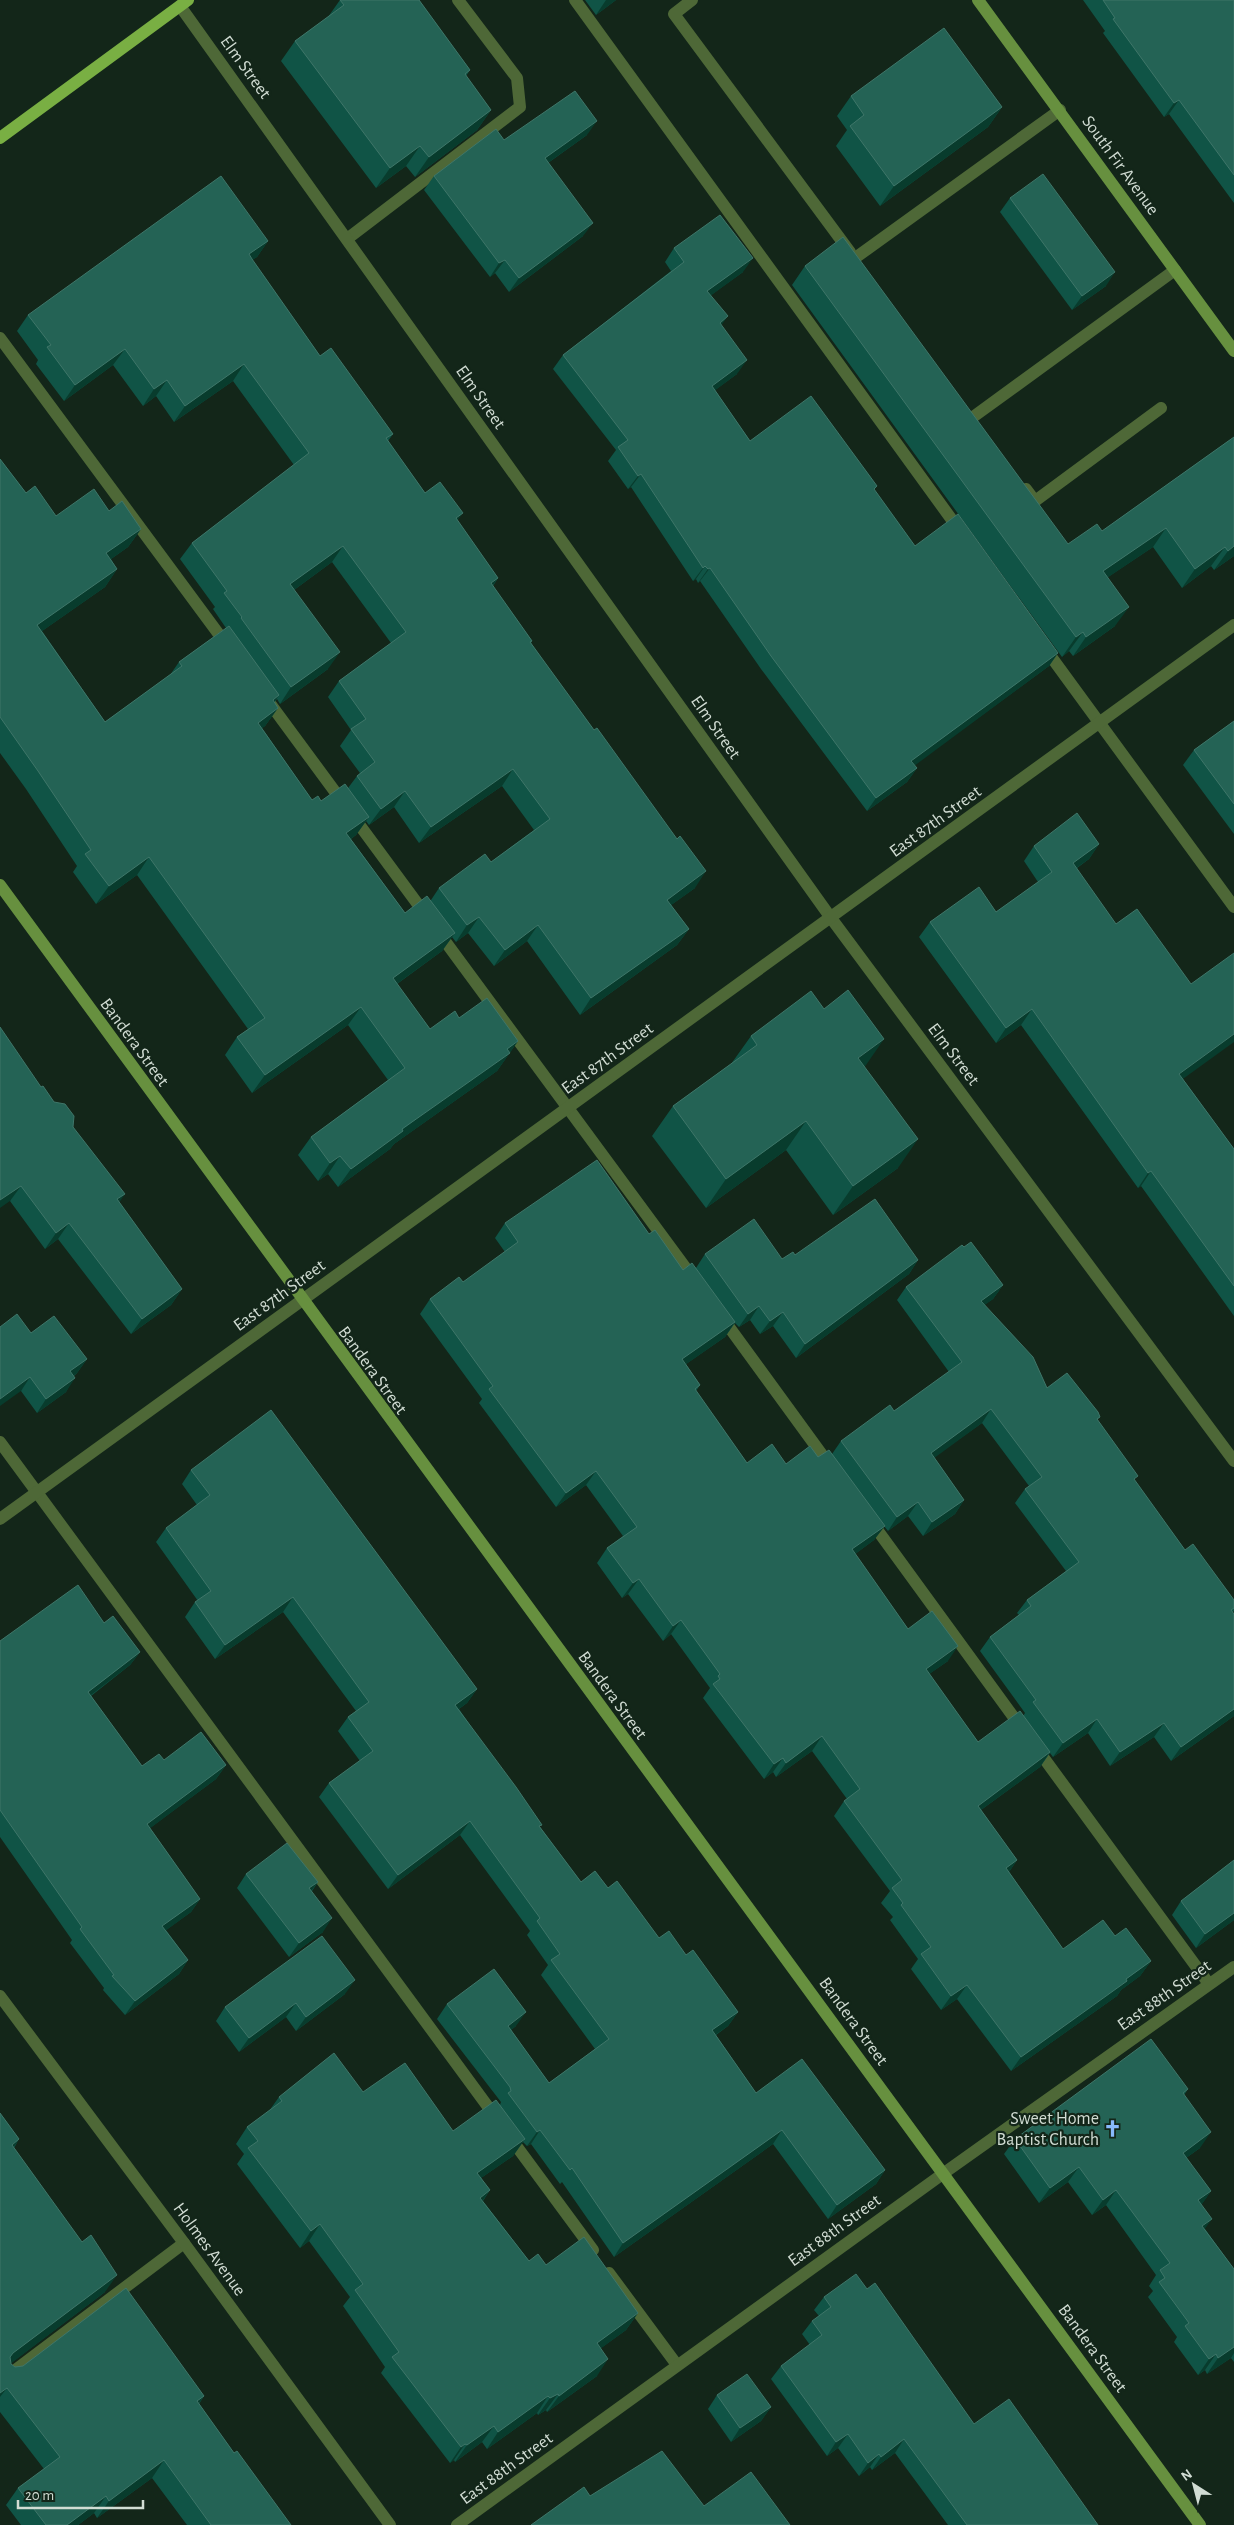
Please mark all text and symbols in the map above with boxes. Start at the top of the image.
street label: Elm Street [216,33,274,103]
street label: South Fir Avenue [1078,113,1162,218]
street label: Elm Street [452,363,509,433]
street label: Elm Street [687,693,744,763]
street label: East 87th Street [886,782,985,861]
street label: Bandera Street [96,995,172,1090]
street label: East 87th Street [558,1019,657,1098]
street label: Elm Street [924,1020,982,1089]
street label: East 87th Street [230,1256,329,1335]
street label: Bandera Street [334,1323,410,1418]
street label: Bandera Street [574,1648,650,1743]
street label: East 88th Street [1115,1957,1215,2035]
street label: Bandera Street [815,1974,891,2069]
place label: Sweet Home Baptist Church [997,2110,1099,2149]
church icon: Sweet Home Baptist Church [1103,2118,1123,2138]
street label: East 88th Street [785,2191,884,2270]
street label: Holmes Avenue [170,2200,249,2299]
street label: Bandera Street [1054,2301,1130,2396]
street label: East 88th Street [457,2429,556,2508]
north arrow [1169,2460,1219,2510]
text: N [1179,2467,1195,2484]
scale bar [18,2478,142,2510]
text: 20 m [25,2488,54,2503]

